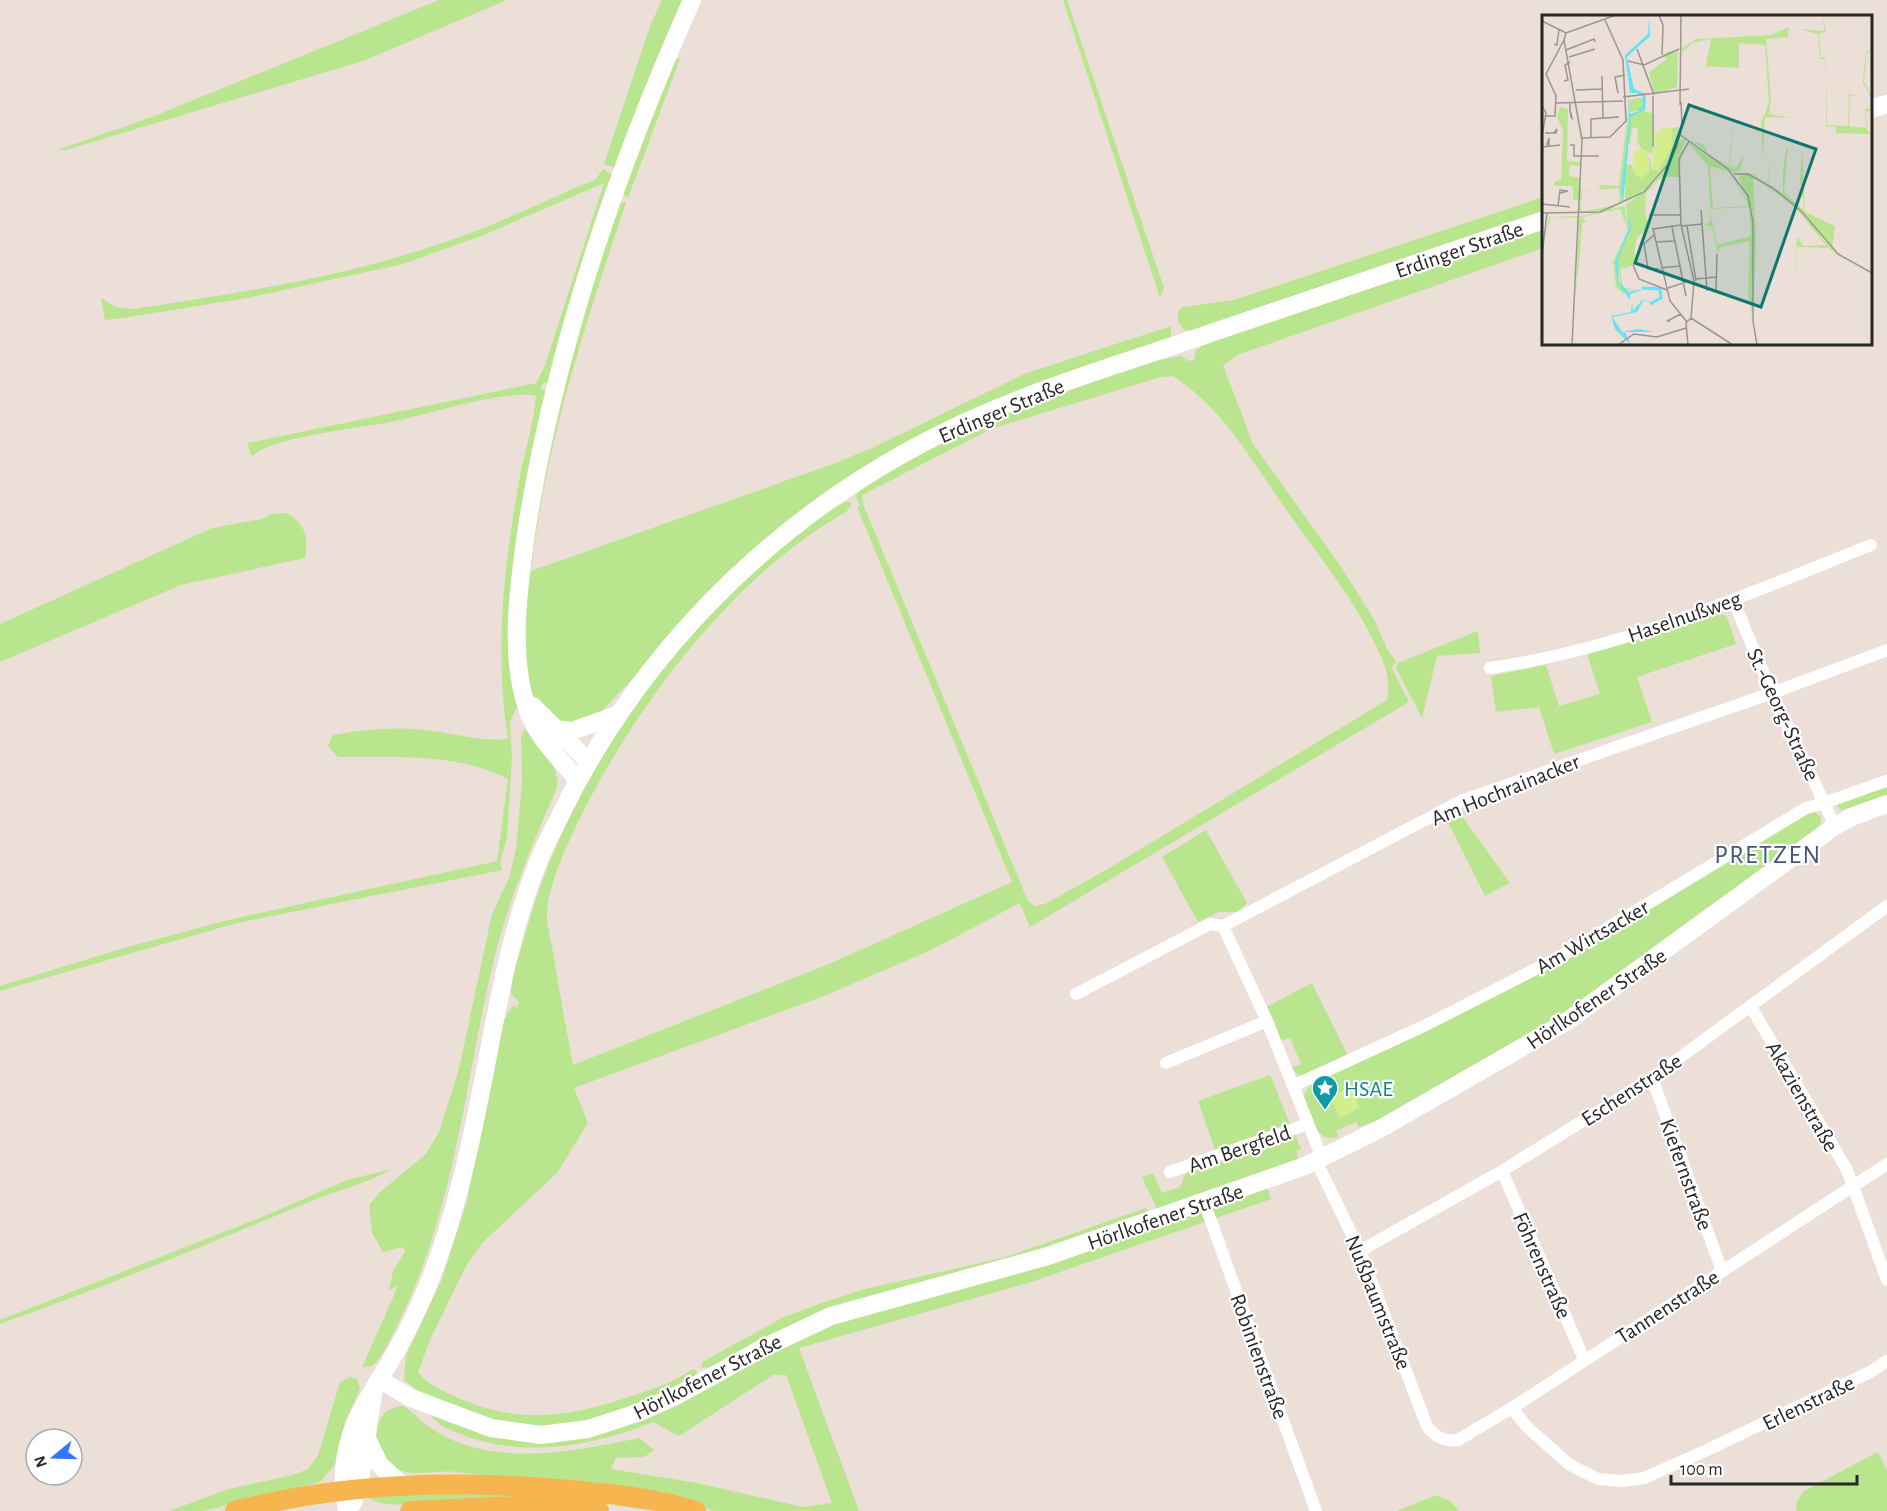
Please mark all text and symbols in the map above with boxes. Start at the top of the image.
inset map [1542,15,1872,345]
street label: Erdinger Straße [1392,218,1526,282]
street label: Erdinger Straße [935,375,1067,447]
street label: Haselnußweg [1625,587,1744,647]
street label: St.-Georg-Straße [1743,645,1823,784]
street label: Am Hochrainacker [1428,750,1583,830]
district label: PRETZEN [1714,842,1822,868]
street label: Am Wirtsacker [1532,896,1653,978]
street label: Hörlkofener Straße [1523,944,1670,1054]
street label: Akazienstraße [1762,1038,1842,1155]
street label: Eschenstraße [1577,1049,1686,1130]
place icon: HSAE [1310,1073,1340,1111]
place label: HSAE [1344,1078,1393,1100]
street label: Kiefernstraße [1656,1116,1716,1233]
street label: Am Bergfeld [1185,1121,1293,1177]
street label: Hörlkofener Straße [1085,1180,1246,1254]
street label: Föhrenstraße [1509,1209,1575,1322]
street label: Nußbaumstraße [1341,1232,1415,1373]
street label: Tannenstraße [1612,1266,1723,1348]
street label: Robinienstraße [1226,1291,1292,1422]
street label: Hörlkofener Straße [630,1330,785,1424]
street label: Erlenstraße [1759,1371,1858,1434]
north arrow [24,1427,84,1487]
scale bar [1671,1448,1857,1486]
text: N [31,1454,50,1469]
text: 100 m [1680,1461,1723,1479]

